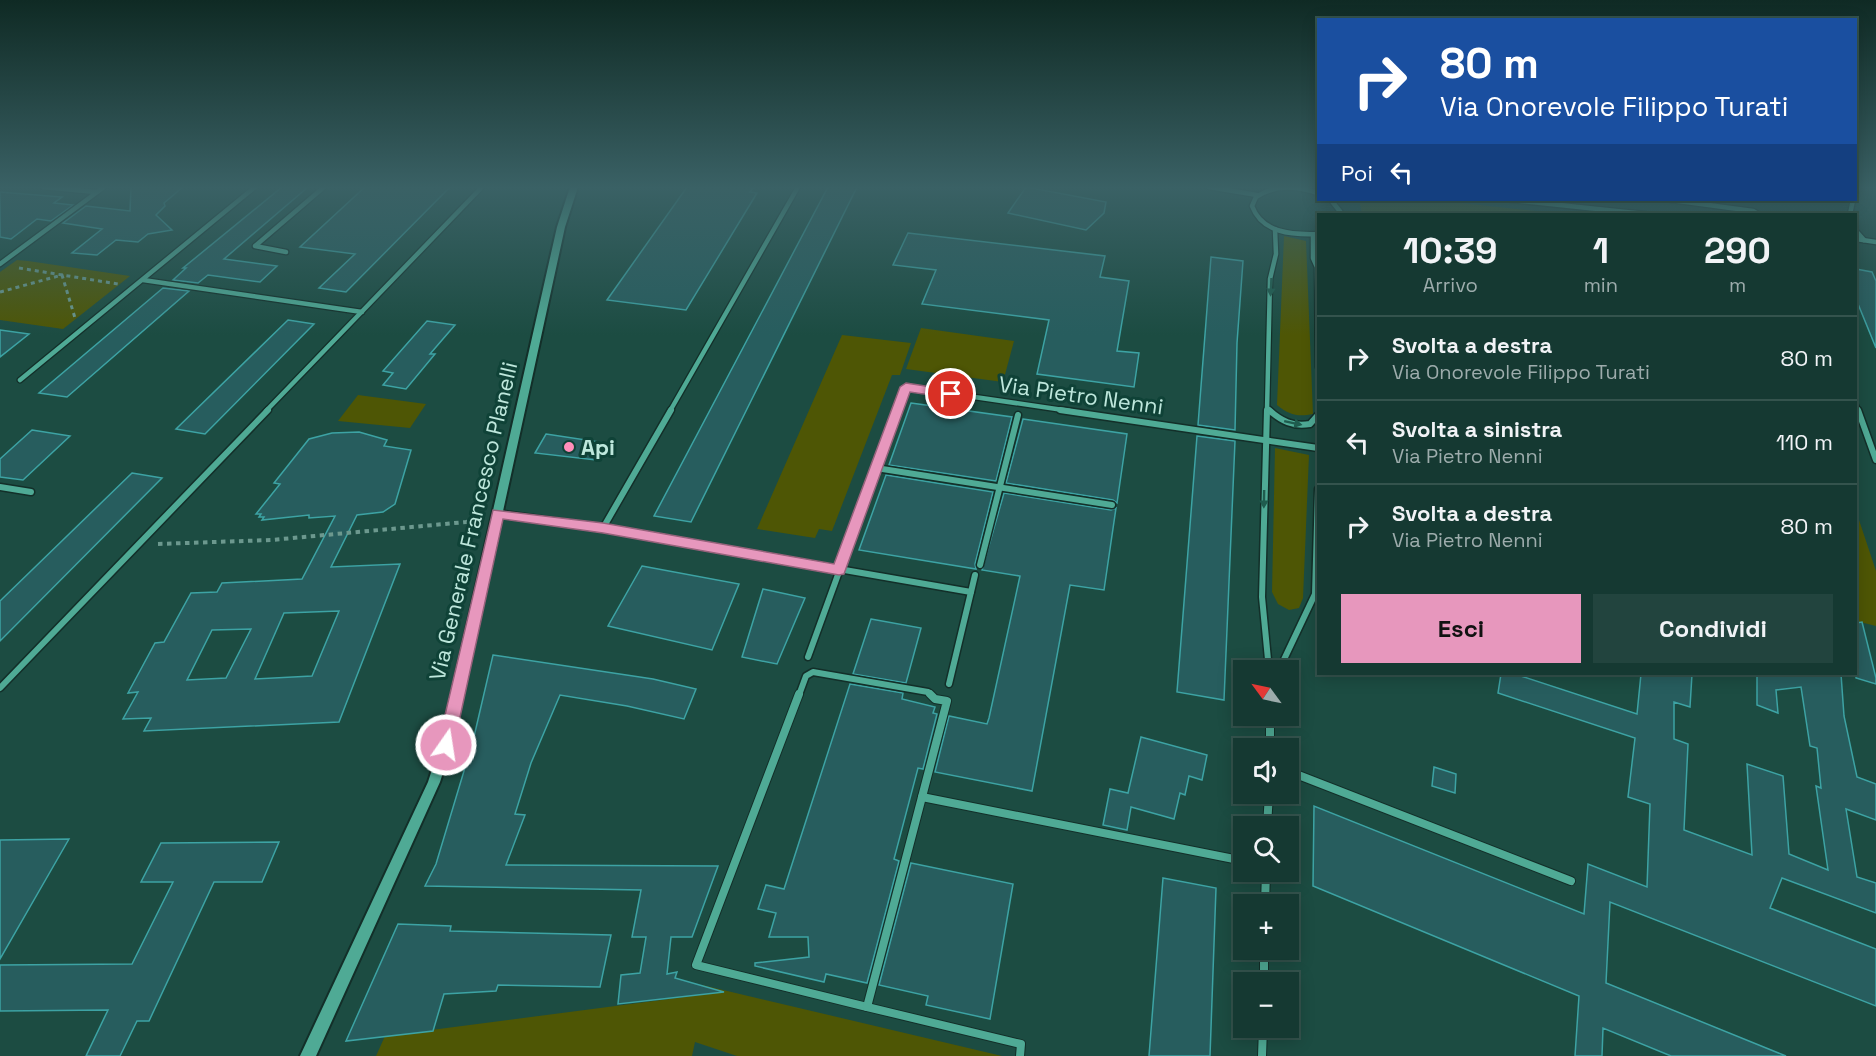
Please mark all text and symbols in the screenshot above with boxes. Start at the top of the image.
text: 80 m [1440,37,1539,90]
icon: right [1341,42,1419,120]
text: Via Onorevole Filippo Turati [1440,89,1788,124]
icon: left [1385,156,1418,189]
text: Poi [1341,159,1373,187]
text: 10:39 [1403,228,1498,274]
text: 1 [1593,228,1609,274]
text: 290 [1704,228,1771,274]
text: Arrivo [1423,272,1478,298]
text: min [1584,272,1618,298]
text: m [1729,272,1746,298]
one-way arrow [1266,277,1275,296]
text: Svolta a destra [1392,331,1552,359]
icon: right [1341,342,1374,375]
text: 80 m [1781,344,1833,372]
street label: Via Generale Francesco Planelli [423,359,523,683]
text: Via Onorevole Filippo Turati [1392,359,1650,385]
pin [925,368,976,419]
street label: Via Pietro Nenni [997,370,1165,420]
icon: arrive [934,377,967,410]
text: Svolta a sinistra [1392,415,1562,443]
one-way arrow [1284,419,1303,428]
icon: left [1341,426,1374,459]
text: 110 m [1776,428,1833,456]
place label: Api [581,433,615,461]
marker: Api [562,440,576,454]
text: Via Pietro Nenni [1392,443,1543,469]
one-way arrow [1259,489,1269,508]
text: Svolta a destra [1392,499,1552,527]
icon: right [1341,510,1374,543]
text: 80 m [1781,512,1833,540]
text: Via Pietro Nenni [1392,527,1543,553]
button: Esci [1341,594,1581,663]
button: Condividi [1593,594,1833,663]
north arrow [1233,660,1299,726]
map controls [1233,660,1299,1038]
position arrow [414,713,478,777]
button: sound [1233,738,1299,804]
button: search [1233,816,1299,882]
button: + [1233,894,1299,960]
button: − [1233,972,1299,1038]

